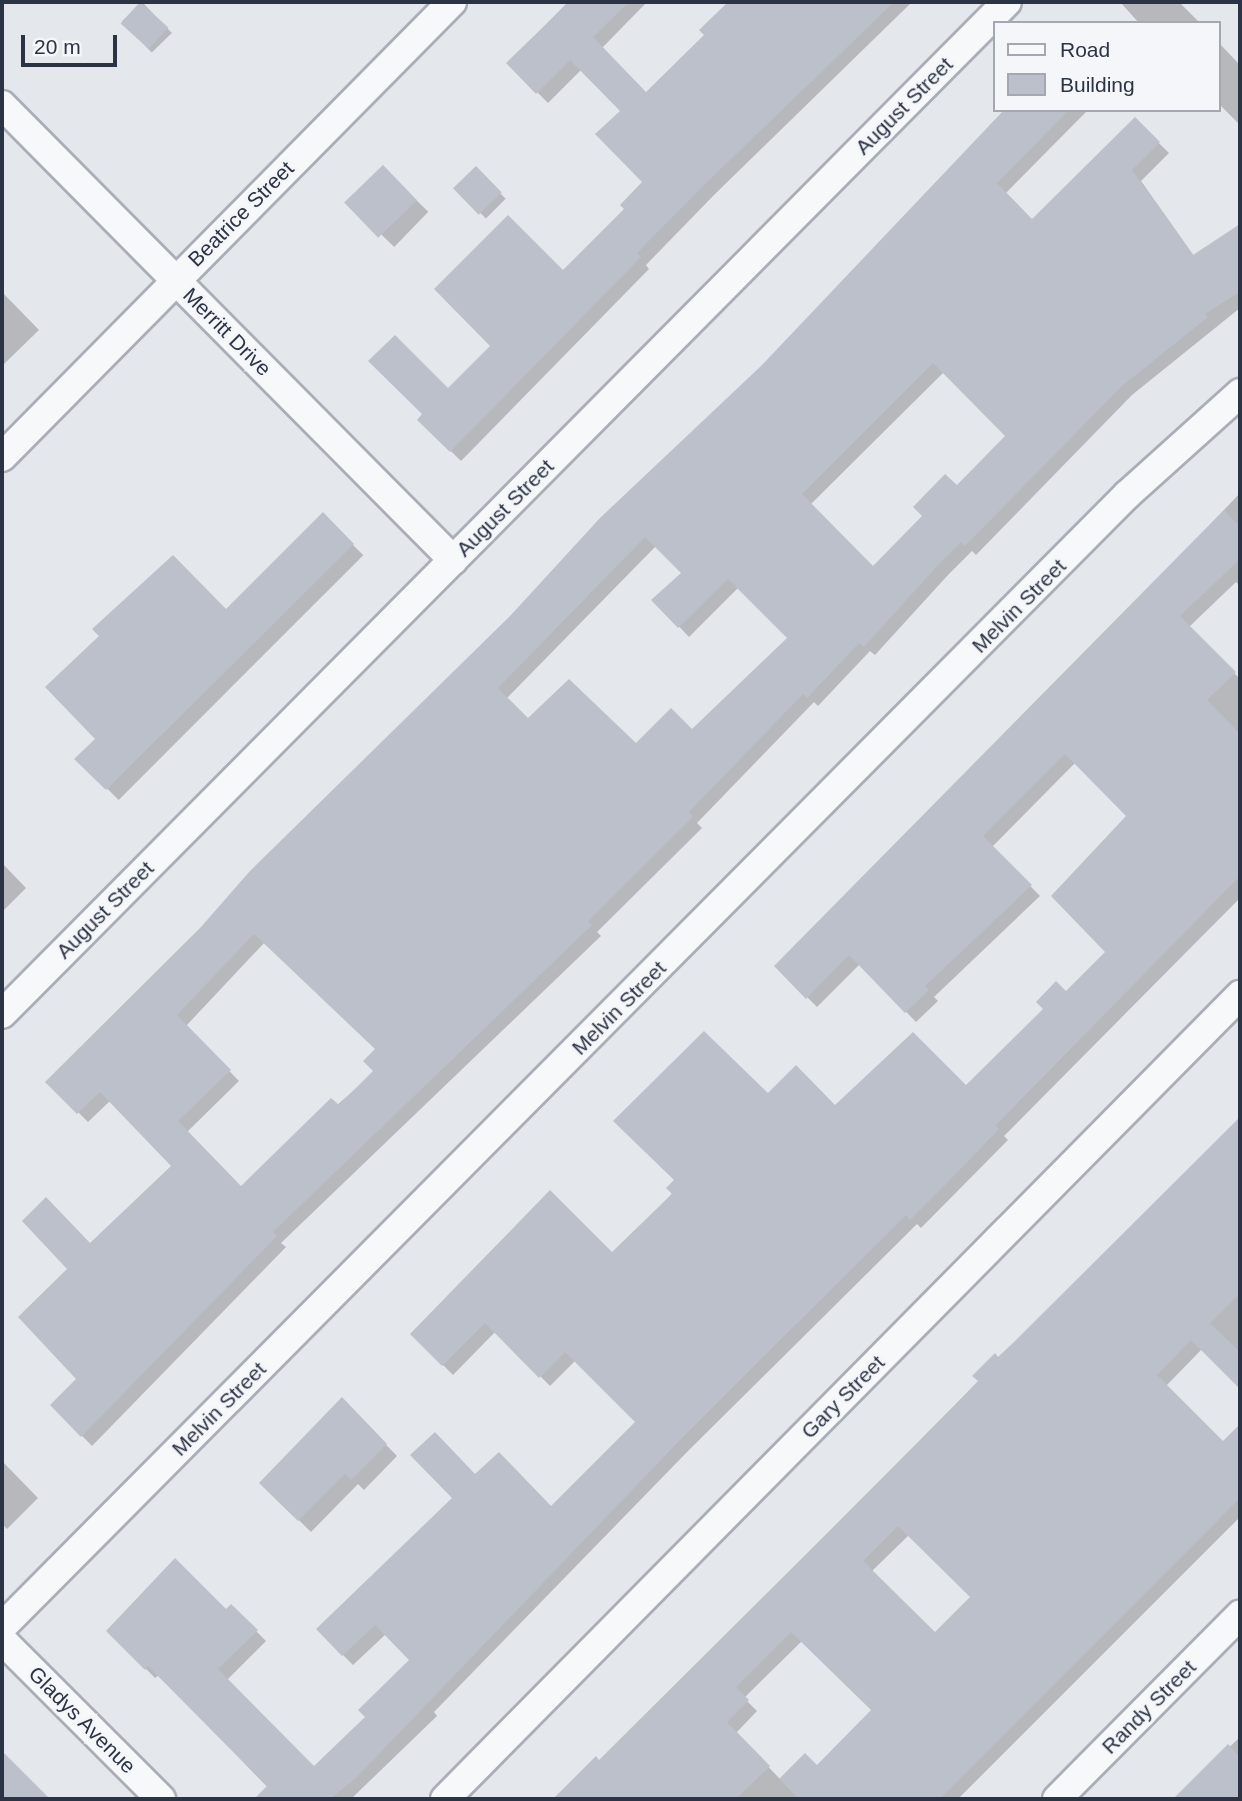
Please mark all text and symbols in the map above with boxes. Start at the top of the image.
scale bar [24,21,121,65]
legend [993,21,1221,112]
text: 20 m [34,35,81,58]
text: Road [1060,38,1110,61]
street label: August Street [850,52,958,160]
text: Building [1060,73,1135,96]
street label: Beatrice Street [183,156,299,272]
street label: Merritt Drive [178,283,276,381]
street label: August Street [451,454,559,562]
street label: Melvin Street [967,554,1071,658]
street label: August Street [51,856,159,964]
street label: Melvin Street [567,956,671,1060]
street label: Gary Street [796,1350,890,1444]
street label: Melvin Street [167,1357,271,1461]
street label: Randy Street [1097,1655,1201,1759]
street label: Gladys Avenue [23,1661,141,1779]

